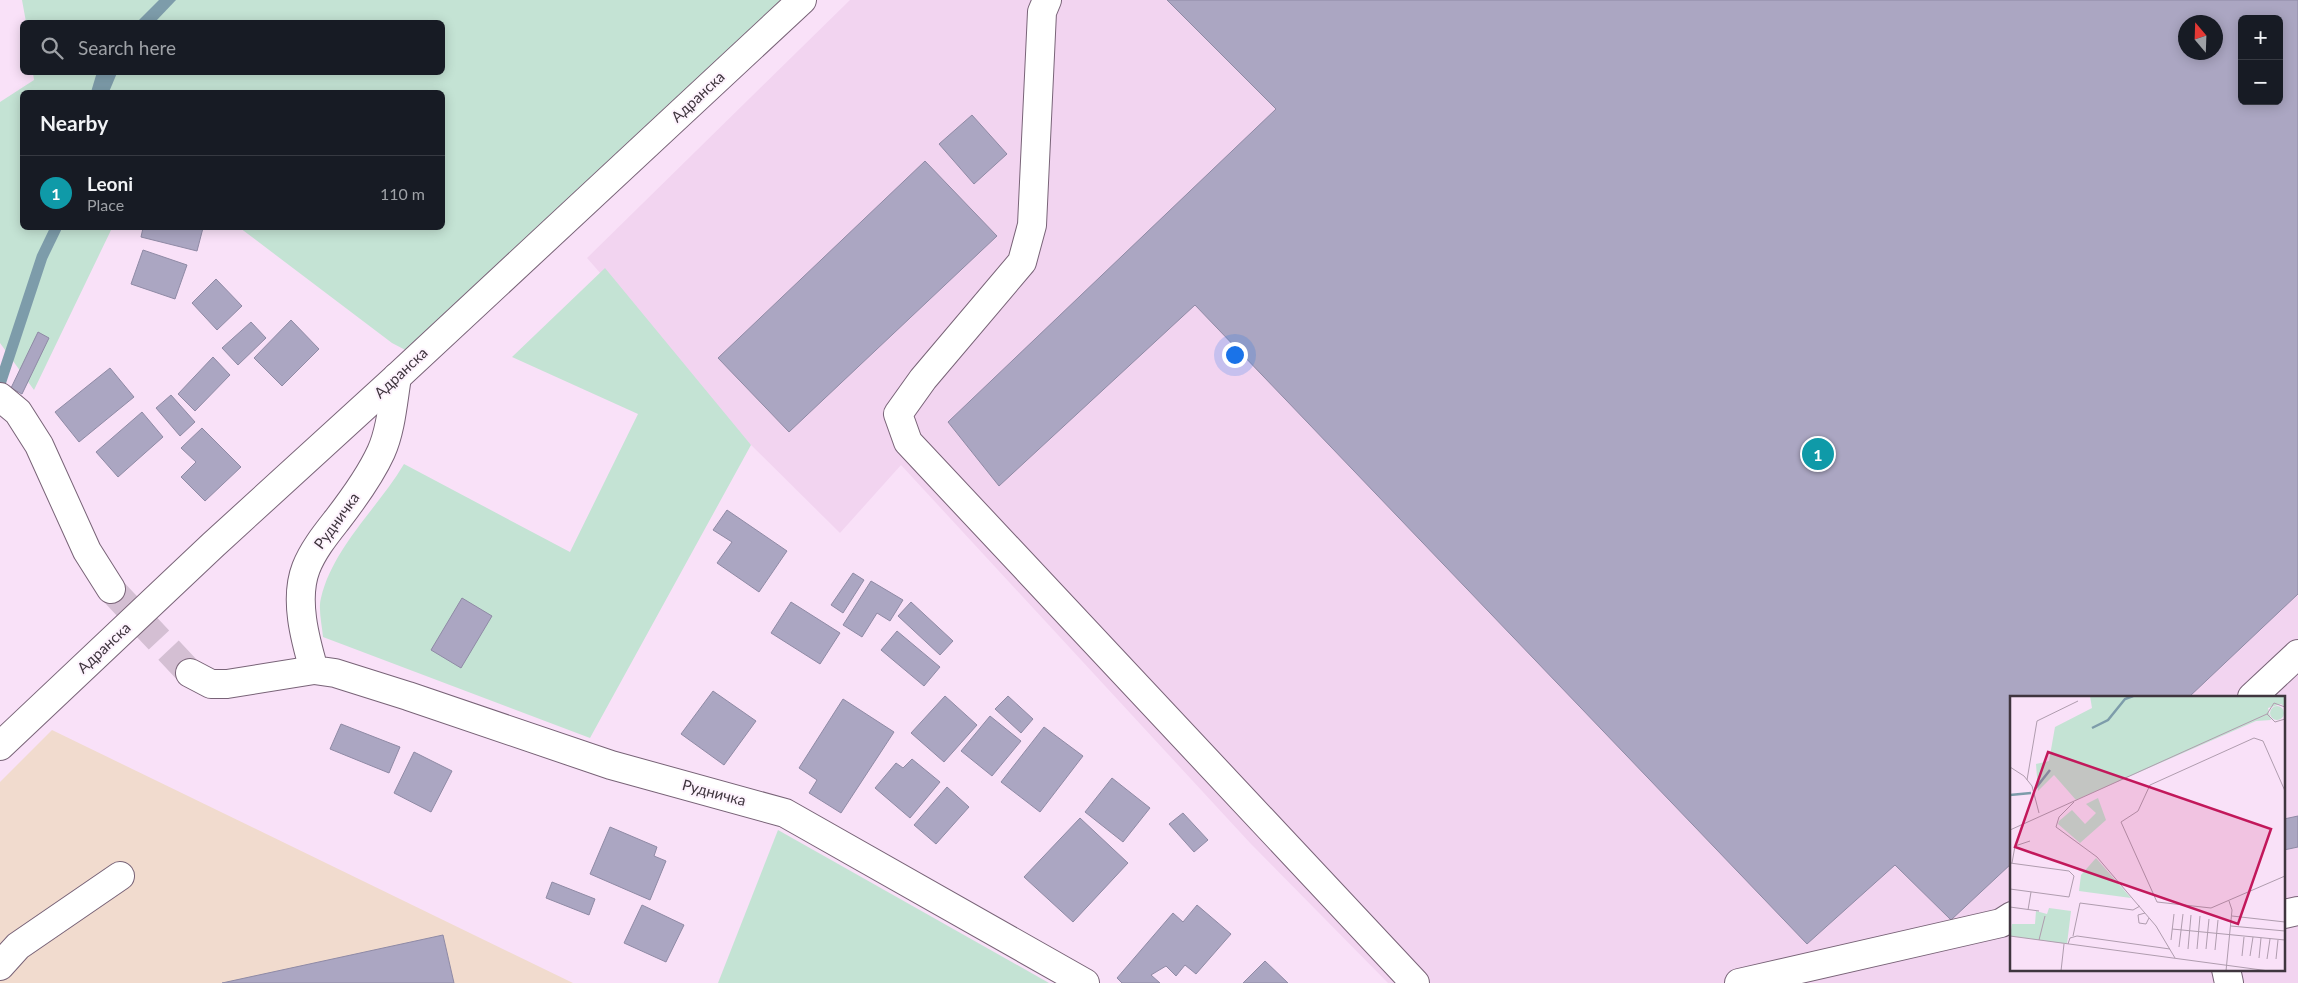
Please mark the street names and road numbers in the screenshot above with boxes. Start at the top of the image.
street label: Адранска [667,67,728,125]
street label: Адранска [370,343,431,401]
street label: Рудничка [310,489,363,552]
street label: Адранска [73,618,134,676]
street label: Рудничка [680,775,748,809]

